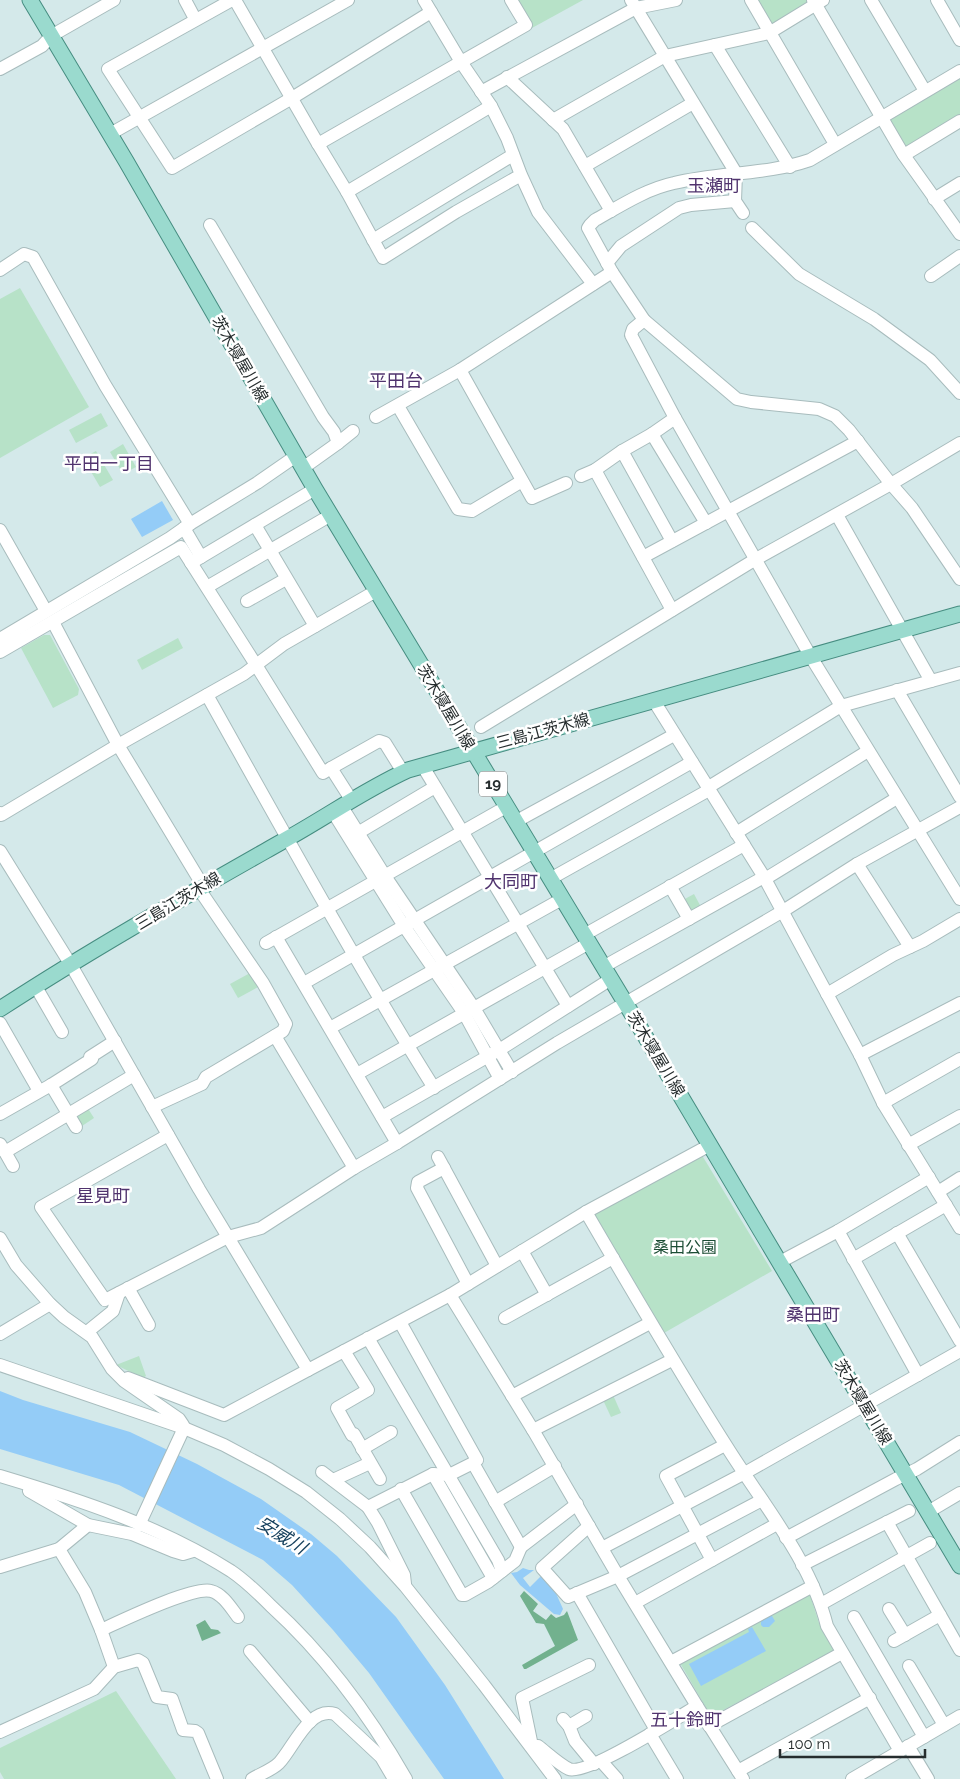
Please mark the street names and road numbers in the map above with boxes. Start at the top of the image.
street label: 茨木寝屋川線 [208,313,272,405]
street label: 茨木寝屋川線 [413,661,479,753]
street label: 三島江茨木線 [494,709,592,753]
road number: 19 [479,772,507,796]
street label: 三島江茨木線 [132,868,224,934]
street label: 茨木寝屋川線 [623,1008,689,1100]
street label: 茨木寝屋川線 [830,1356,896,1448]

